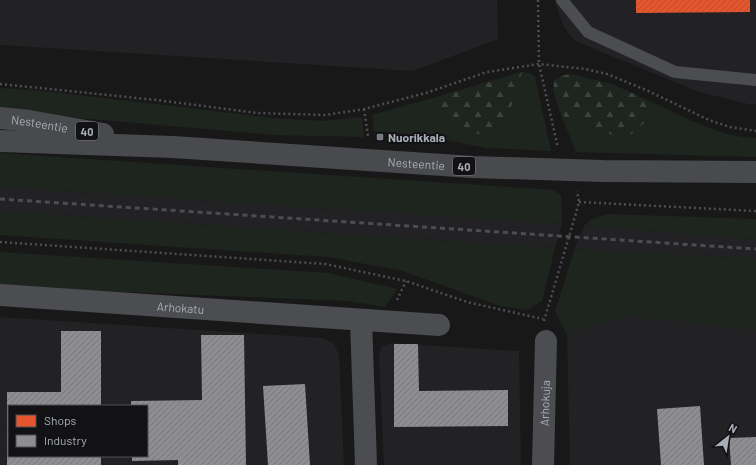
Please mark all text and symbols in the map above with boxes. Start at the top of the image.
street label: Nesteentie [10,112,69,135]
road number: 40 [76,122,98,140]
place label: Nuorikkala [388,130,445,144]
marker: Nuorikkala [375,132,385,142]
street label: Nesteentie [387,154,446,172]
road number: 40 [453,157,475,175]
street label: Arhokatu [156,299,205,316]
street label: Arhokuja [537,380,552,426]
legend [8,405,148,457]
text: Shops [44,413,77,427]
north arrow [708,417,748,457]
text: N [727,420,740,435]
text: Industry [44,433,87,447]

